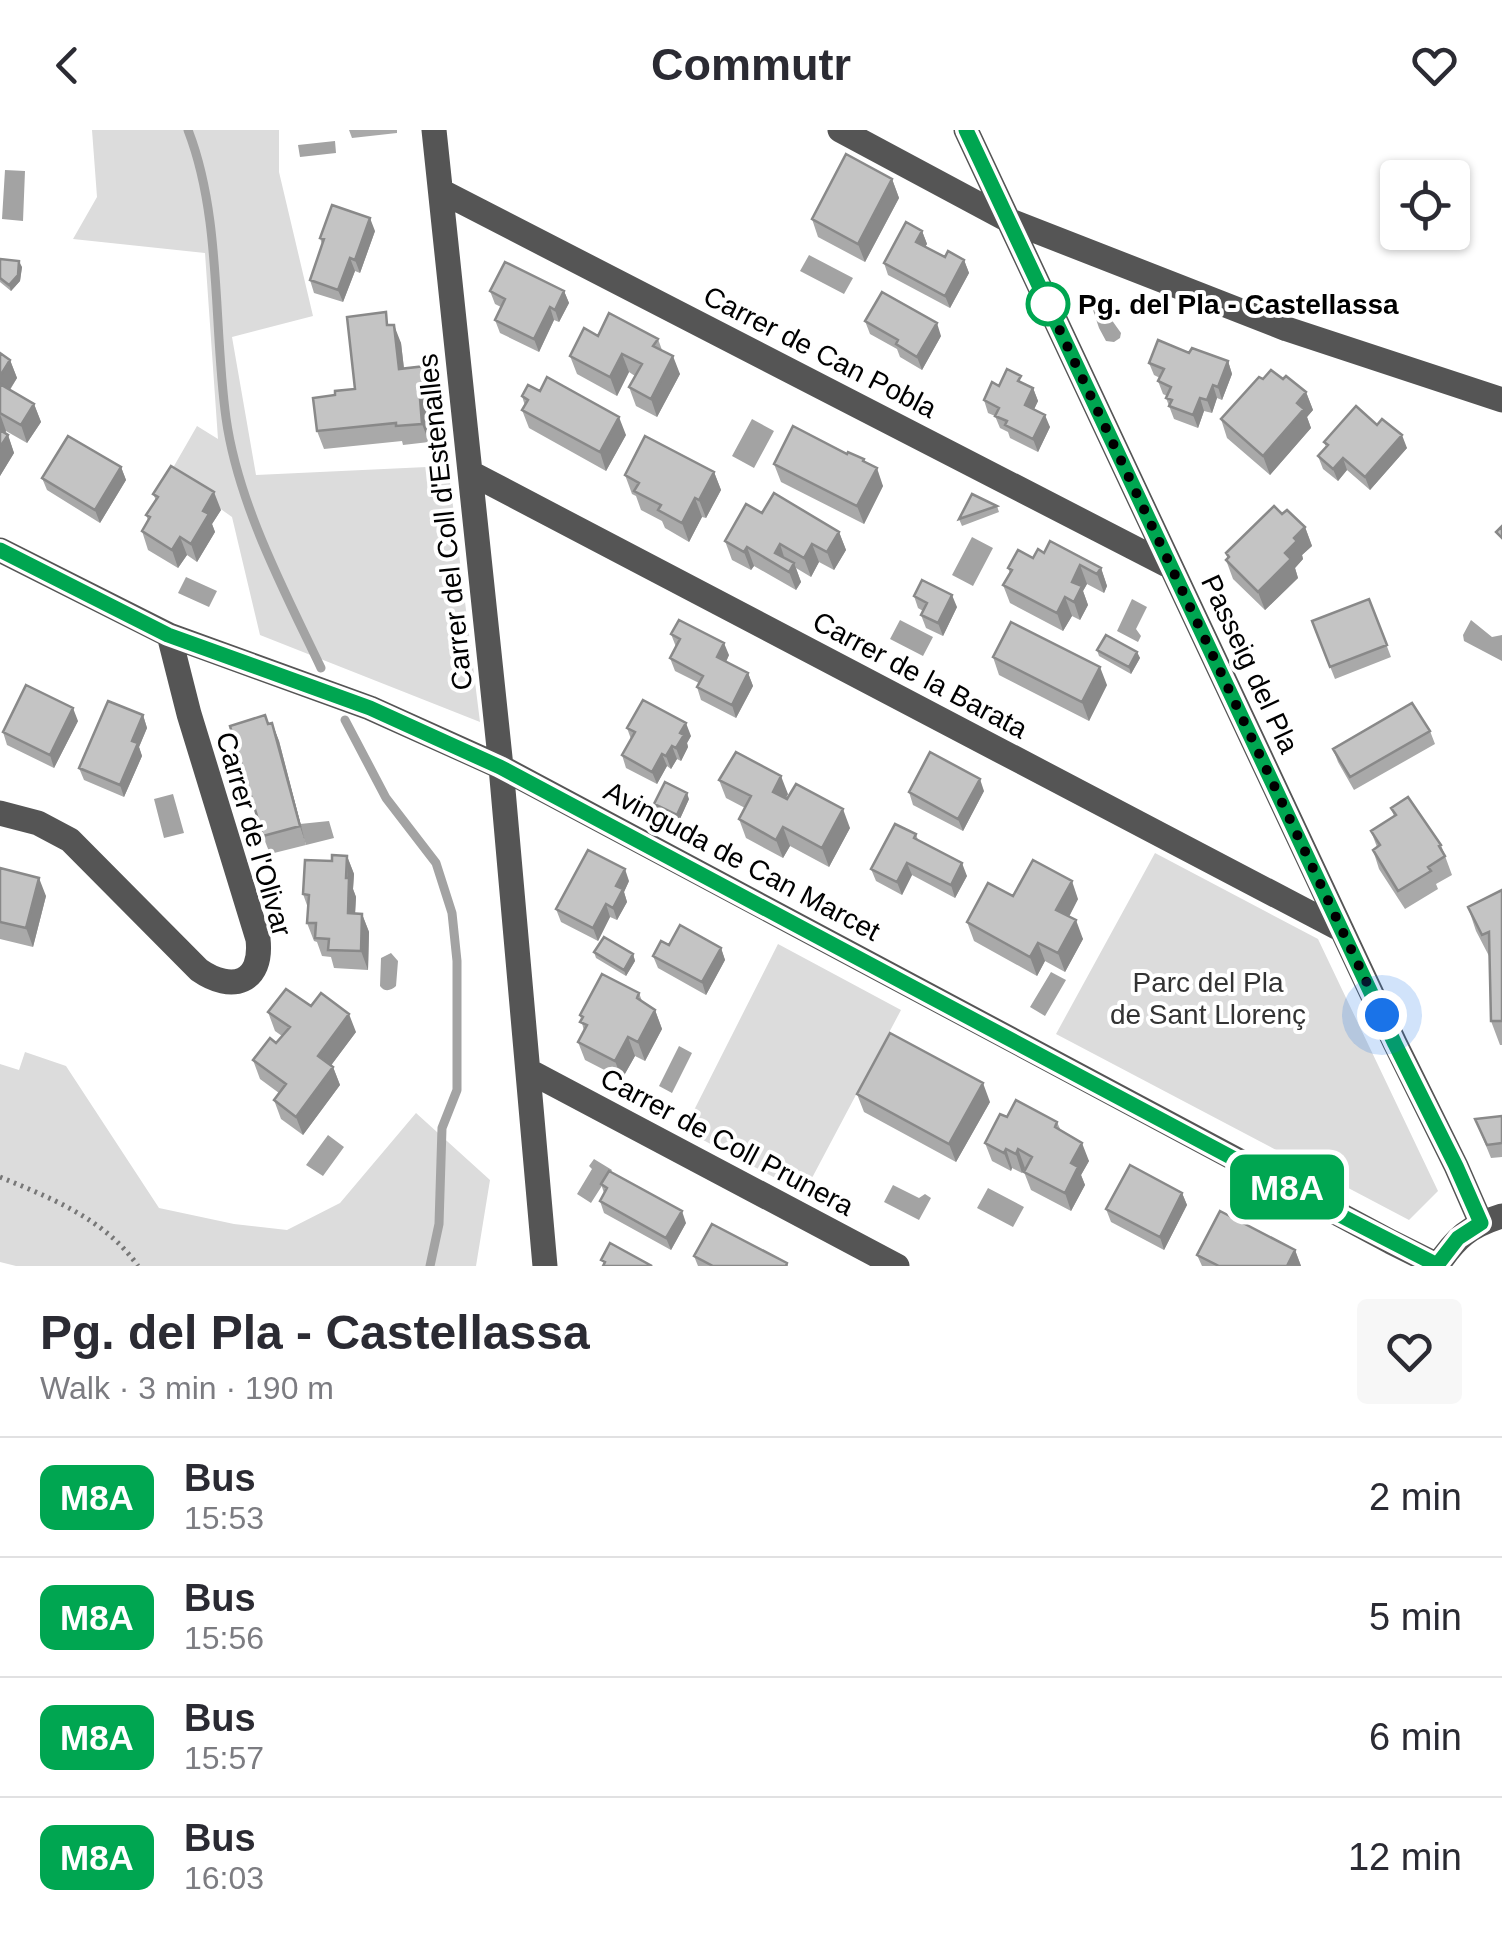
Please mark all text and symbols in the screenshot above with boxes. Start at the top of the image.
icon: back [40,38,95,93]
icon: heart [1407,38,1462,93]
text: Commutr [651,39,851,90]
map controls [1380,160,1470,250]
button: locate [1380,160,1470,250]
street label: Carrer de Can Pobla [699,280,942,424]
marker: Pg. del Pla - Castellassa [1027,283,1069,325]
place label: Pg. del Pla - Castellassa [1078,289,1399,320]
street label: Carrer del Coll d'Estenalles [412,352,478,692]
street label: Passeig del Pla [1195,570,1305,758]
street label: Carrer de la Barata [808,605,1033,745]
street label: Carrer de l'Olivar [210,728,298,940]
street label: Avinguda de Can Marcet [599,775,885,947]
park label: Parc del Pla de Sant Llorenç [1110,967,1306,1030]
your location [1357,990,1407,1040]
street label: Carrer de Coll Prunera [595,1062,859,1222]
line badge: M8A [1230,1154,1344,1220]
text: M8A [1250,1168,1324,1207]
button: heart [1357,1299,1462,1404]
text: Pg. del Pla - Castellassa [40,1306,590,1359]
text: Walk · 3 min · 190 m [40,1370,334,1406]
text: Bus [184,1457,256,1499]
text: 2 min [1369,1476,1462,1518]
text: M8A [60,1478,134,1517]
text: 15:53 [184,1500,264,1536]
text: Bus [184,1577,256,1619]
text: 5 min [1369,1596,1462,1638]
text: M8A [60,1598,134,1637]
text: 15:56 [184,1620,264,1656]
text: Bus [184,1697,256,1739]
text: 6 min [1369,1716,1462,1758]
text: M8A [60,1718,134,1757]
text: 15:57 [184,1740,264,1776]
text: Bus [184,1817,256,1859]
text: 12 min [1348,1836,1462,1878]
text: M8A [60,1838,134,1877]
text: 16:03 [184,1860,264,1896]

